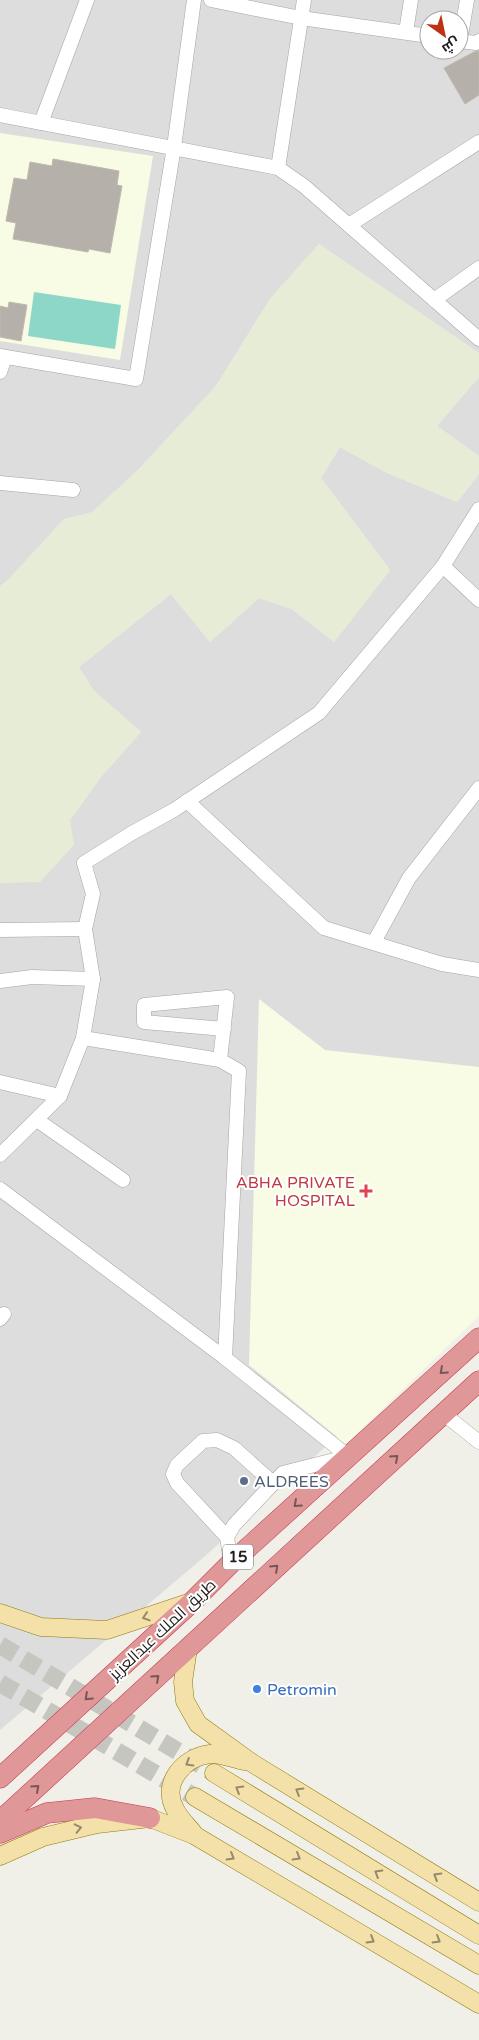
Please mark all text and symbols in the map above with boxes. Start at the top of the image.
north arrow [419,10,469,60]
text: ش [439,33,463,58]
place label: ABHA PRIVATE HOSPITAL [236,1173,355,1211]
marker: ABHA PRIVATE HOSPITAL [359,1184,373,1198]
one-way arrow [440,1365,449,1374]
one-way arrow [390,1455,399,1464]
place label: ALDREES [254,1472,329,1492]
marker: ALDREES [238,1475,250,1487]
one-way arrow [294,1498,303,1507]
road number: 15 [223,1544,253,1570]
one-way arrow [270,1565,279,1574]
street label: طريق الملك عبدالعزيز [104,1575,220,1685]
one-way arrow [142,1612,150,1622]
one-way arrow [150,1675,159,1684]
place label: Petromin [267,1680,337,1700]
marker: Petromin [251,1683,263,1695]
one-way arrow [85,1692,94,1701]
one-way arrow [185,1757,194,1767]
one-way arrow [30,1785,39,1794]
one-way arrow [235,1785,244,1795]
one-way arrow [295,1788,304,1798]
one-way arrow [74,1823,83,1834]
one-way arrow [226,1850,235,1860]
one-way arrow [292,1851,301,1861]
one-way arrow [374,1869,383,1879]
one-way arrow [434,1873,443,1883]
one-way arrow [365,1933,374,1943]
one-way arrow [432,1933,441,1943]

